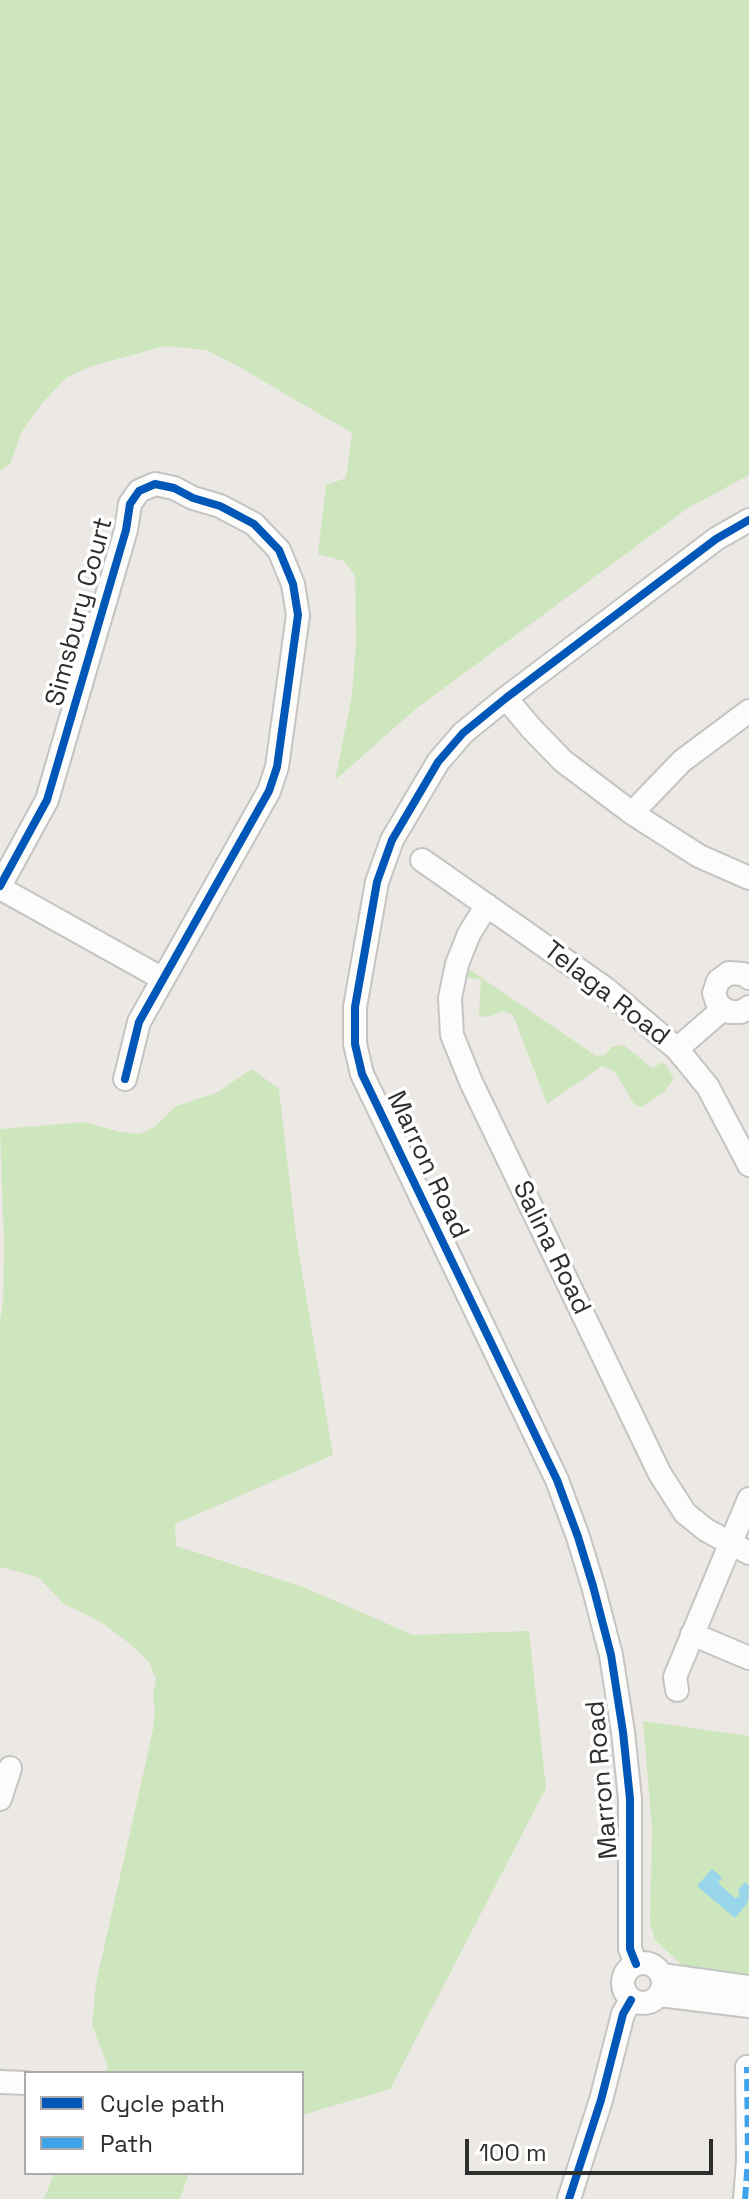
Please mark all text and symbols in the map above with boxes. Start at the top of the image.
street label: Simsbury Court [40,514,120,710]
street label: Telaga Road [537,935,675,1053]
street label: Marron Road [379,1086,475,1244]
street label: Salina Road [505,1176,597,1320]
street label: Marron Road [581,1699,625,1861]
legend [24,2071,304,2175]
text: Cycle path [100,2088,225,2119]
scale bar [469,2123,717,2173]
text: Path [100,2128,153,2159]
text: 100 m [479,2137,547,2168]

